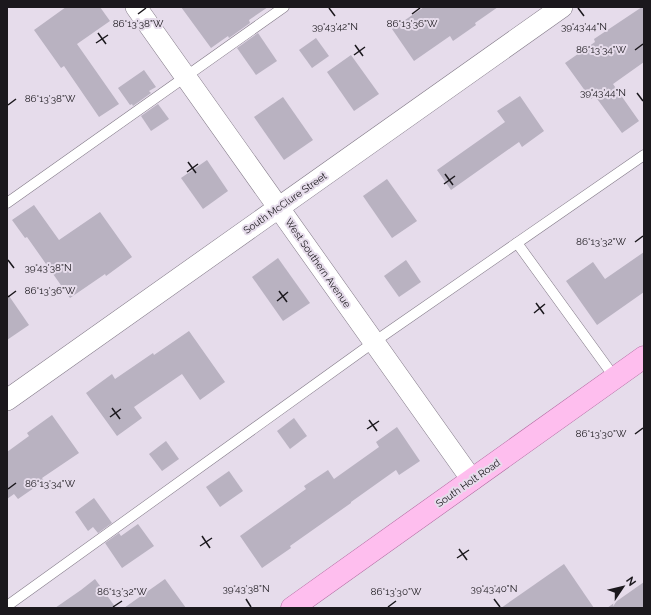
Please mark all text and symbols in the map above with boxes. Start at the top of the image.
text: 86°13'38"W [113,18,164,29]
text: 86°13'36"W [387,18,438,29]
text: 39°43'42"N [312,21,358,32]
text: 39°43'44"N [561,21,607,32]
text: 86°13'34"W [576,44,627,55]
text: 39°43'44"N [580,87,626,98]
text: 86°13'38"W [25,93,76,104]
street label: South McClure Street [241,170,329,236]
street label: West Southern Avenue [283,216,353,310]
text: 86°13'32"W [576,236,627,247]
text: 39°43'38"N [24,262,72,273]
text: 86°13'36"W [25,285,76,296]
text: 86°13'30"W [576,428,627,439]
street label: South Holt Road [434,457,502,509]
text: 86°13'34"W [25,478,76,489]
north arrow [603,567,643,607]
text: N [623,574,639,589]
text: 39°43'38"N [222,583,270,594]
text: 39°43'40"N [471,583,517,594]
text: 86°13'32"W [97,586,148,597]
text: 86°13'30"W [371,586,422,597]

